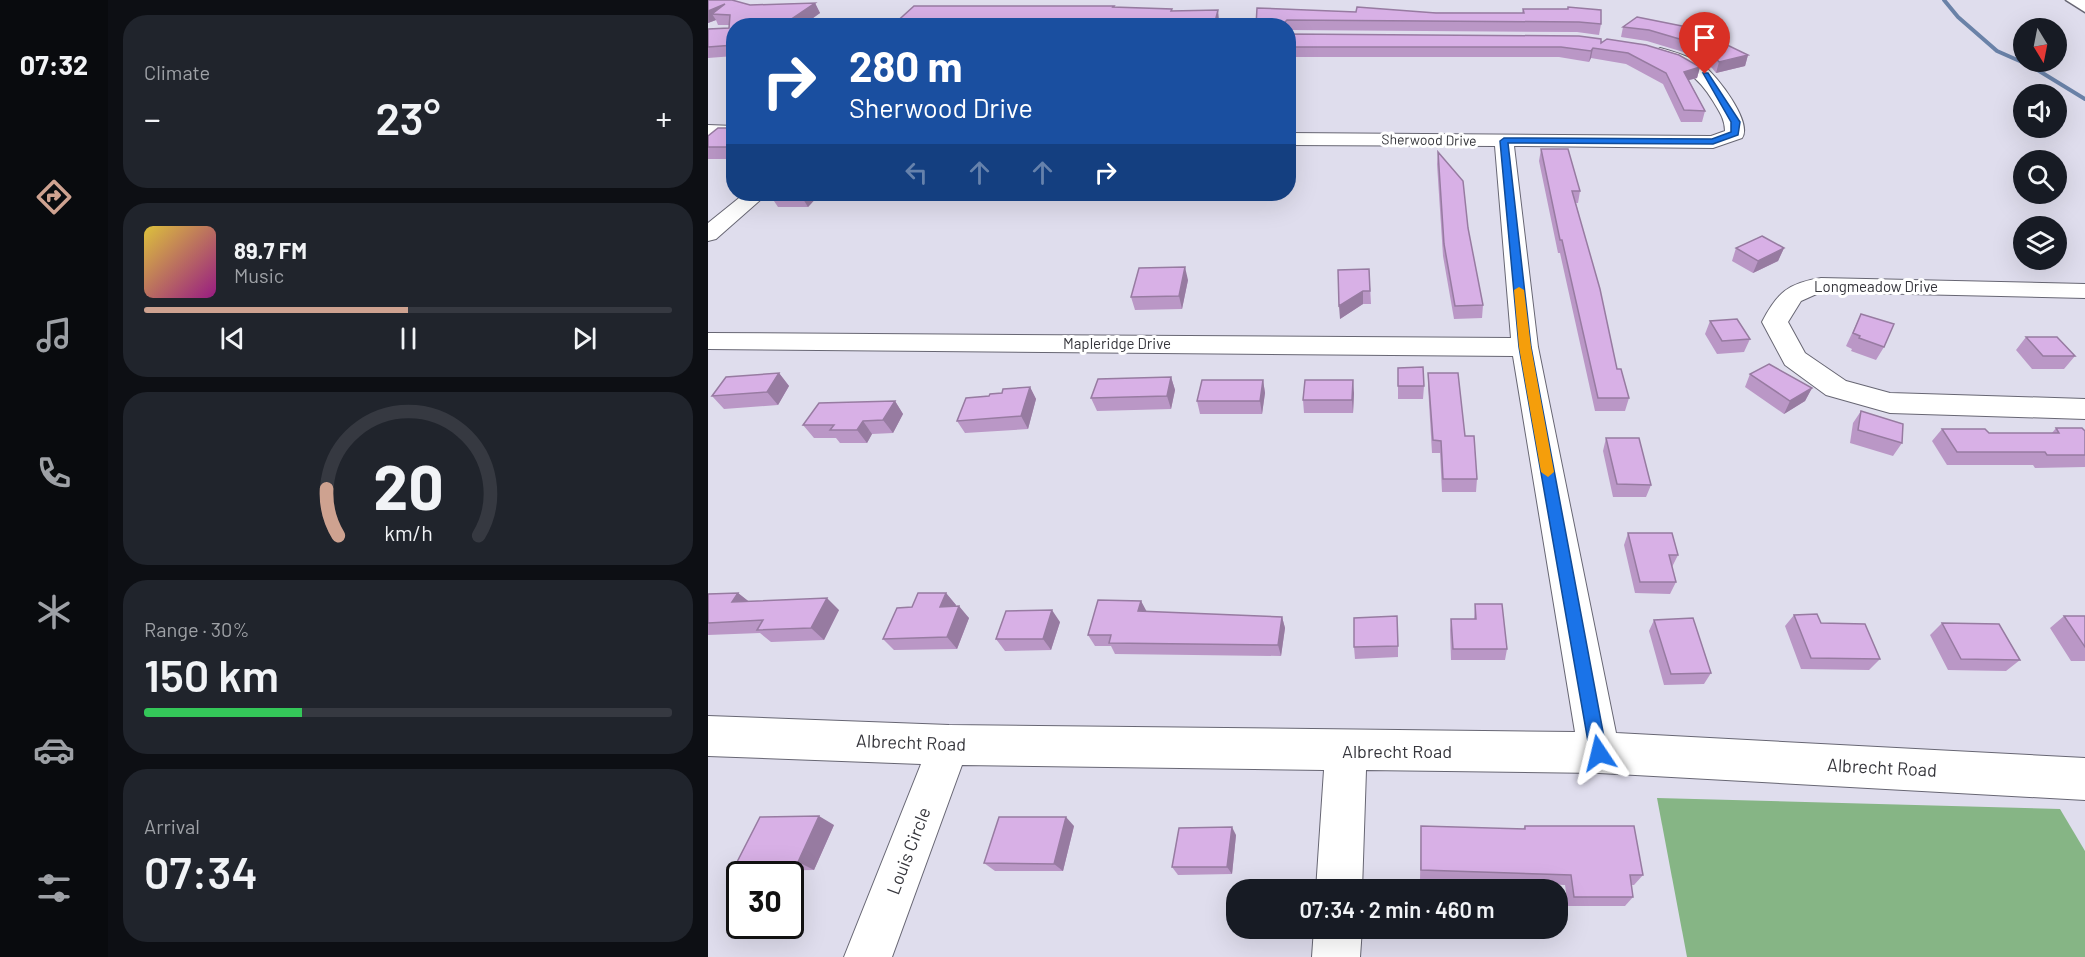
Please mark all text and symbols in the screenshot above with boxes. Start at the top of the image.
pin [1679,12,1730,74]
north arrow [2013,18,2067,72]
map controls [2013,18,2067,270]
icon: arrive [1688,21,1721,54]
text: 280 m [849,40,963,90]
icon: right [750,42,828,120]
text: 07:32 [20,48,88,80]
text: Climate [144,60,210,84]
button: sound [2013,84,2067,138]
text: 23° [375,90,441,144]
text: Sherwood Drive [849,91,1033,123]
text: − [144,98,161,138]
text: + [656,98,672,138]
street label: Sherwood Drive [1381,130,1477,149]
button: search [2013,150,2067,204]
icon: left [900,156,933,189]
icon: ahead [963,156,996,189]
icon: ahead [1026,156,1059,189]
icon: right [1089,156,1122,189]
icon: directions [33,176,75,218]
button: layers [2013,216,2067,270]
text: 89.7 FM [234,237,307,263]
text: Music [234,263,284,287]
street label: Longmeadow Drive [1814,277,1938,295]
icon: music [33,314,75,356]
icon: previous [216,322,249,355]
icon: pause [392,322,425,355]
icon: next [568,322,601,355]
street label: Mapleridge Drive [1063,334,1171,352]
text: 20 [373,448,443,522]
icon: phone [33,452,75,494]
text: km/h [384,520,432,545]
icon: climate [33,591,75,633]
text: Range · 30% [144,617,249,641]
text: 150 km [144,647,279,701]
position arrow [1567,721,1631,785]
icon: car [33,729,75,771]
street label: Albrecht Road [856,729,966,755]
street label: Albrecht Road [1342,740,1452,762]
street label: Albrecht Road [1827,753,1938,781]
street label: Louis Circle [881,804,935,897]
text: Arrival [144,814,200,838]
text: 07:34 [144,844,258,898]
speed limit sign: 30 [726,861,804,939]
icon: filters [33,867,75,909]
text: 07:34 · 2 min · 460 m [1299,896,1495,922]

